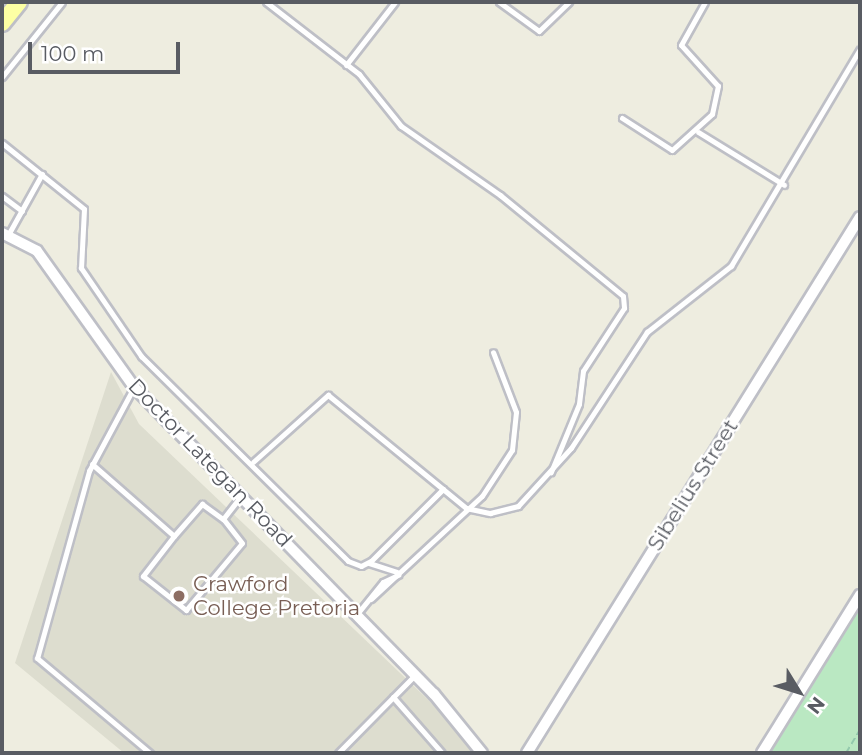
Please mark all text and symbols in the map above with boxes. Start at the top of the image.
scale bar [32,28,184,72]
text: 100 m [41,41,104,66]
street label: Doctor Lategan Road [123,373,297,553]
street label: Sibelius Street [643,415,743,555]
place label: Crawford College Pretoria [193,571,360,621]
marker: Crawford College Pretoria [171,588,187,604]
north arrow [764,657,834,727]
text: N [802,692,830,718]

